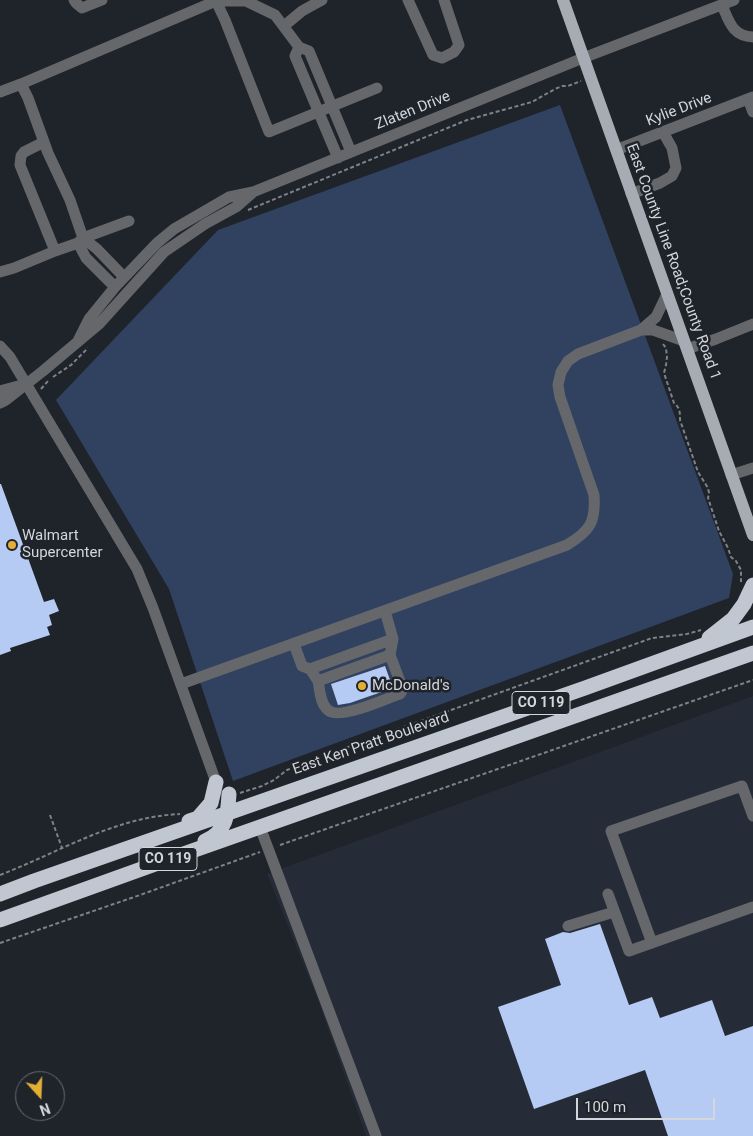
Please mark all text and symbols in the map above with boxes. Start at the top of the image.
street label: Zlaten Drive [373,88,453,134]
street label: Kylie Drive [644,89,714,131]
street label: East County Line Road;County Road 1 [622,141,724,383]
place label: Walmart Supercenter [22,527,103,562]
marker: Walmart Supercenter [6,539,18,551]
place label: McDonald's [372,677,450,695]
marker: McDonald's [356,680,368,692]
road number: CO 119 [512,691,570,714]
street label: East Ken Pratt Boulevard [290,709,452,779]
road number: CO 119 [139,848,197,871]
north arrow [15,1071,65,1121]
scale bar [578,1088,717,1120]
text: 100 m [584,1098,626,1116]
text: N [37,1100,52,1118]

